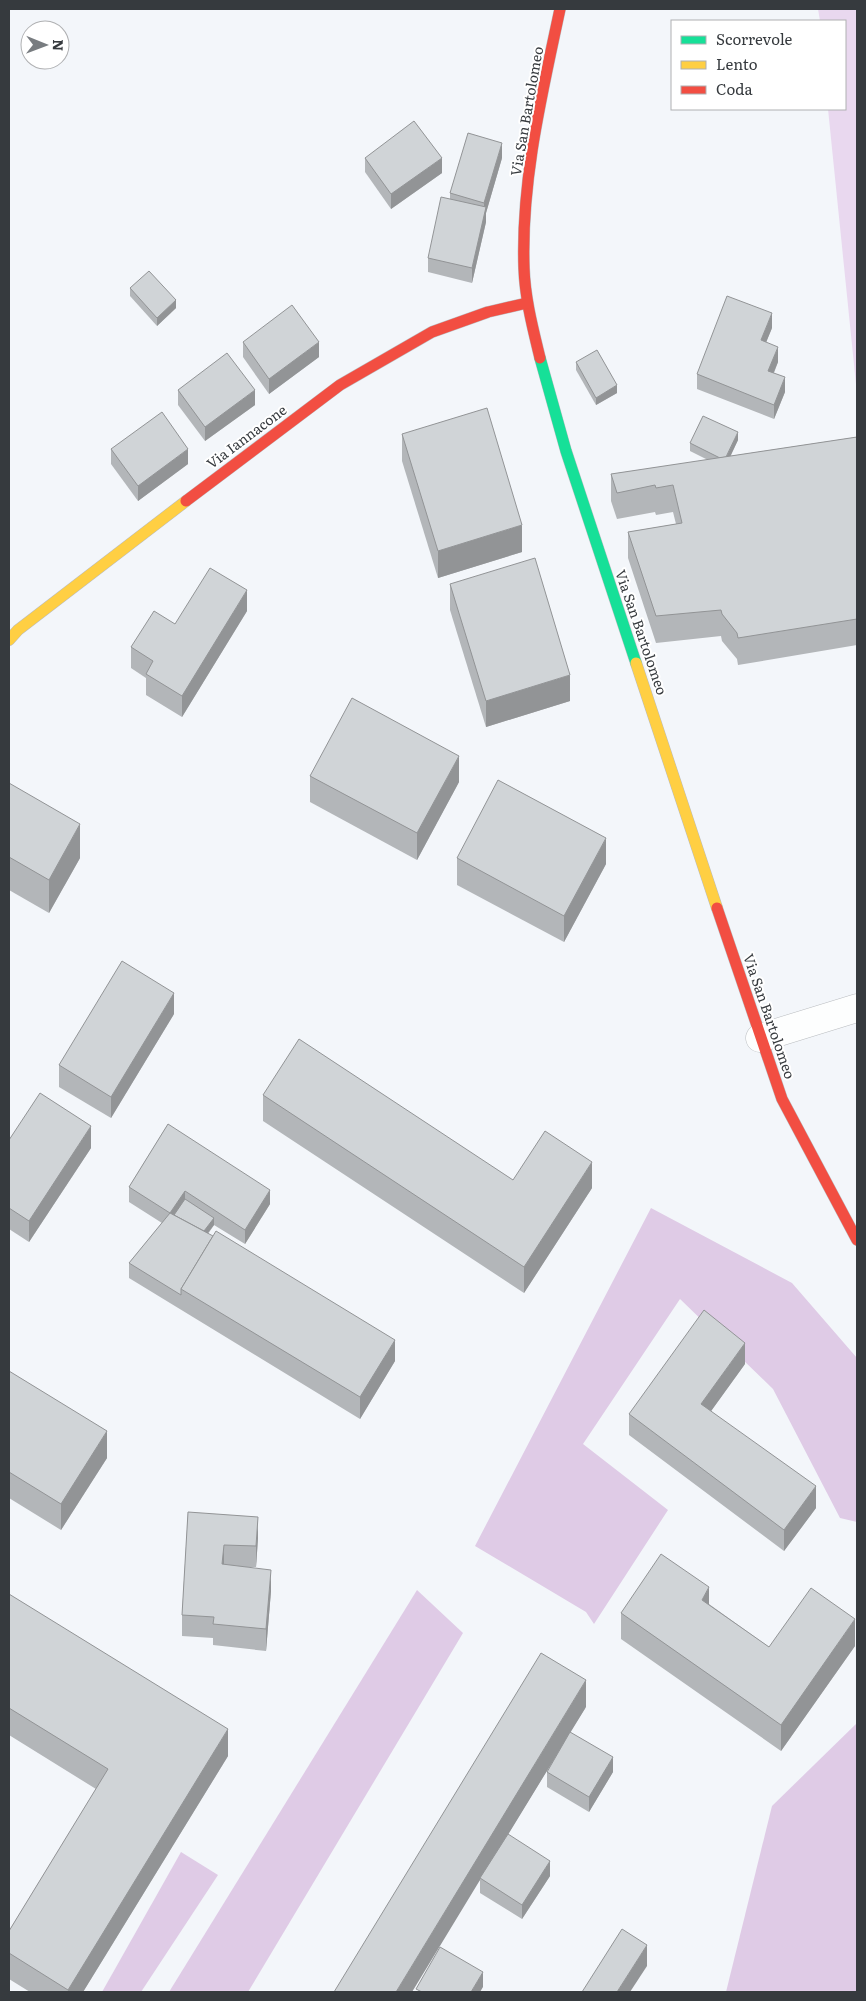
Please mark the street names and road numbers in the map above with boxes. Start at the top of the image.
street label: Via San Bartolomeo [505,45,547,177]
street label: Via Iannacone [202,399,290,473]
street label: Via San Bartolomeo [611,567,673,697]
street label: Via San Bartolomeo [739,951,801,1081]

